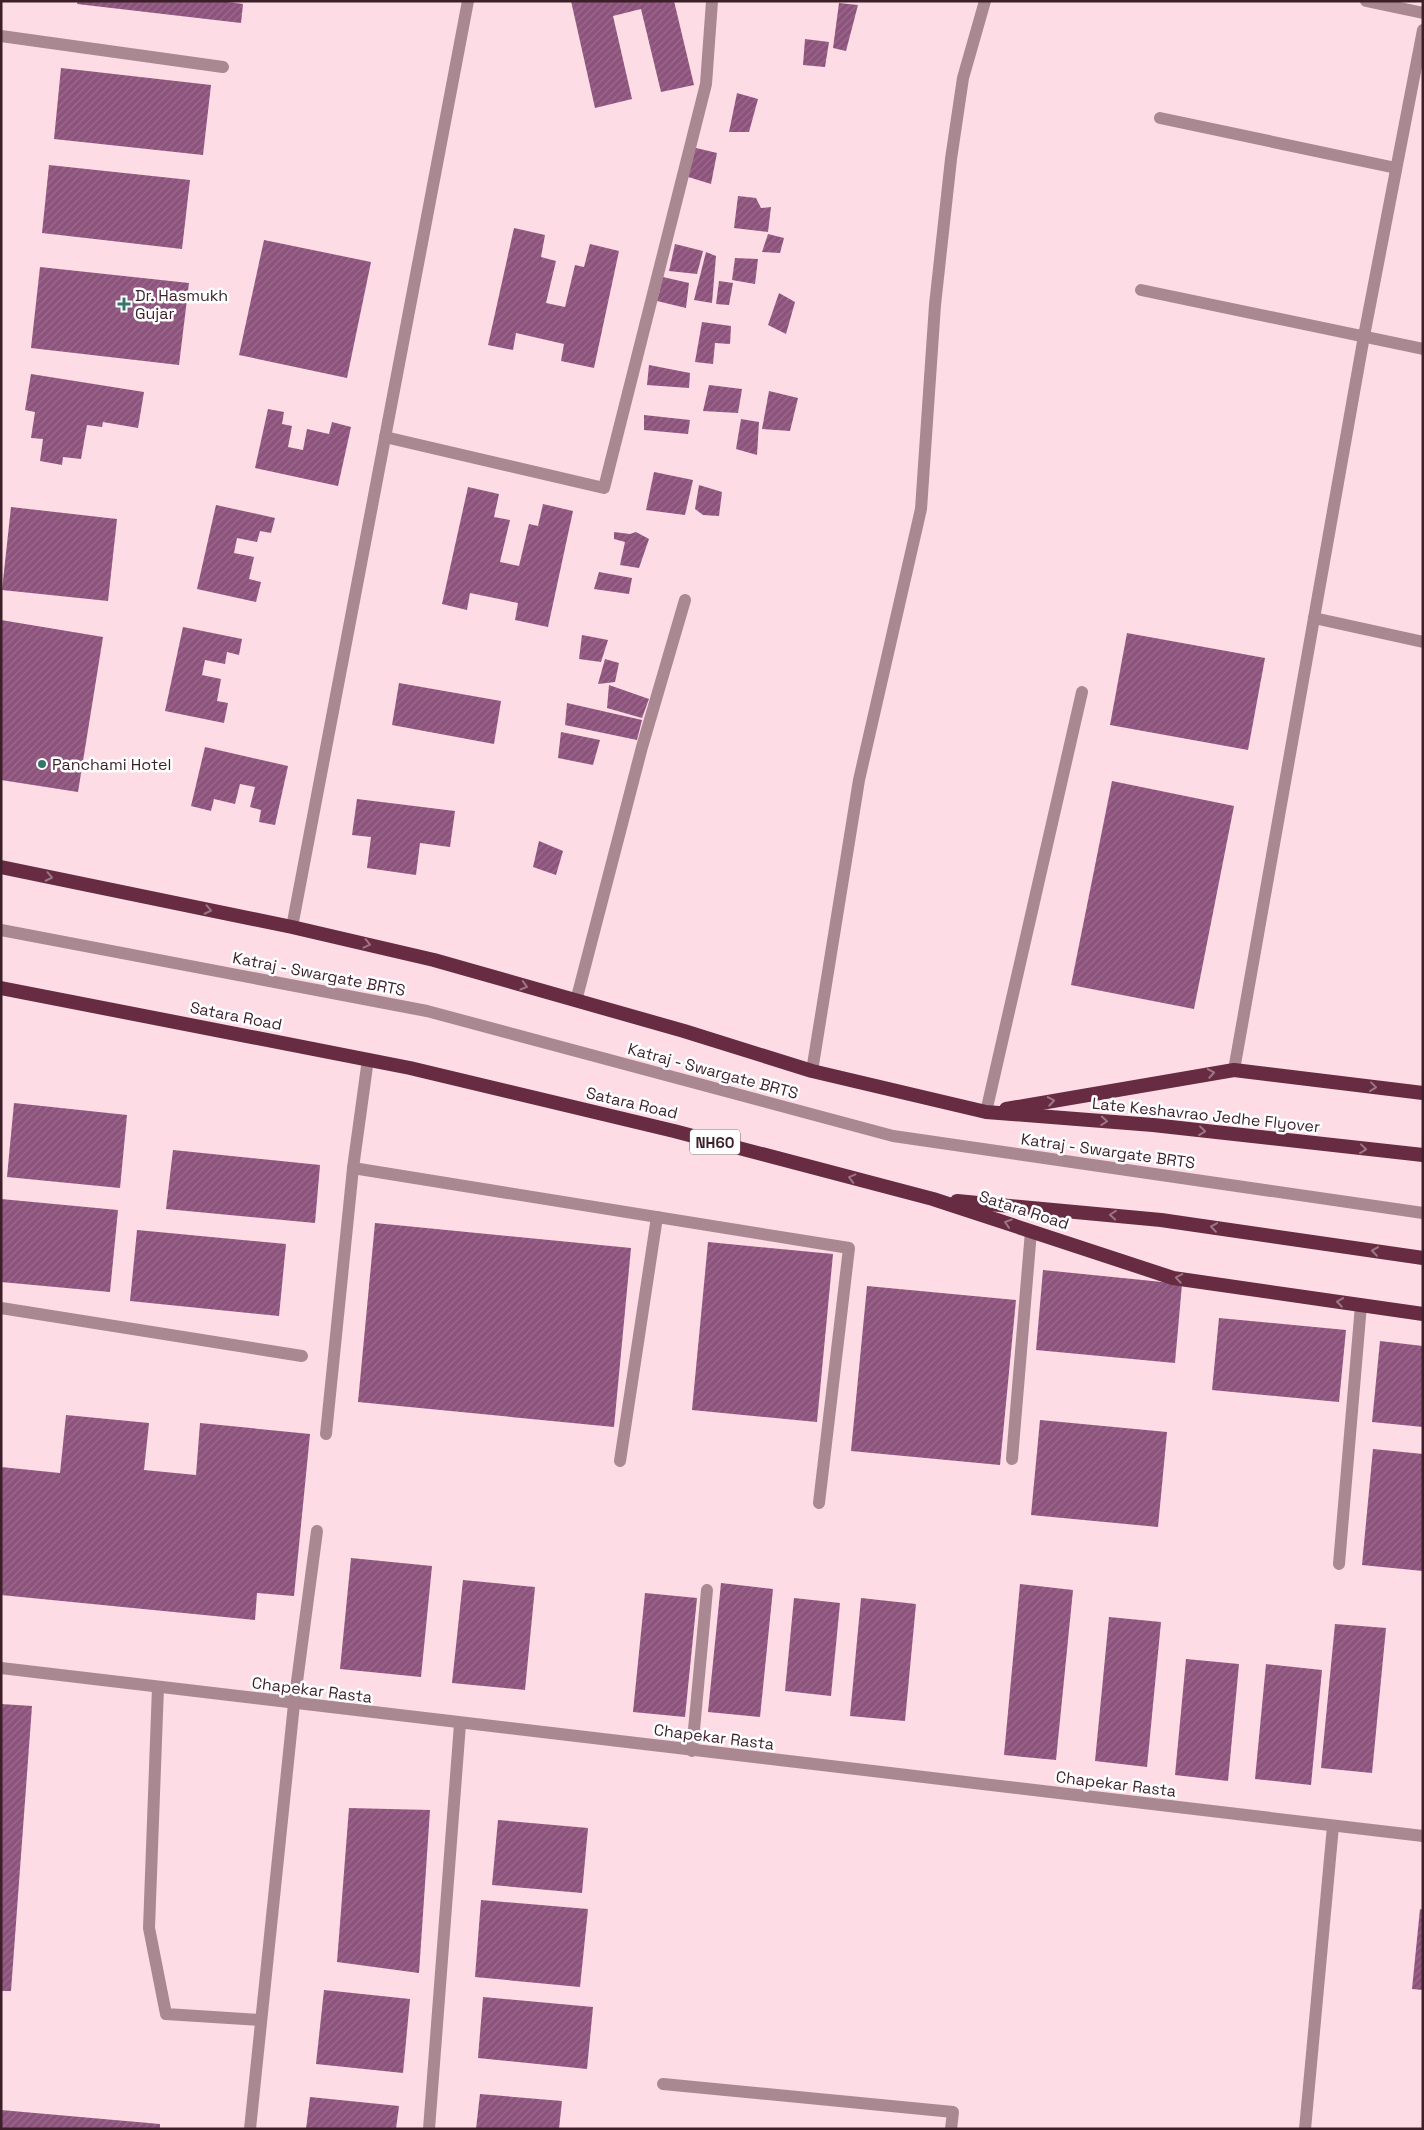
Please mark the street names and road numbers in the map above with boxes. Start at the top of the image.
street label: Katraj - Swargate BRTS [231,947,407,1001]
street label: Satara Road [188,997,284,1035]
street label: Katraj - Swargate BRTS [625,1038,801,1104]
street label: Satara Road [584,1082,680,1124]
street label: Late Keshavrao Jedhe Flyover [1091,1093,1321,1137]
street label: Katraj - Swargate BRTS [1020,1128,1197,1174]
road number: NH60 [690,1130,740,1154]
street label: Satara Road [976,1186,1072,1234]
street label: Chapekar Rasta [251,1672,373,1708]
street label: Chapekar Rasta [653,1719,775,1755]
street label: Chapekar Rasta [1055,1766,1177,1802]

